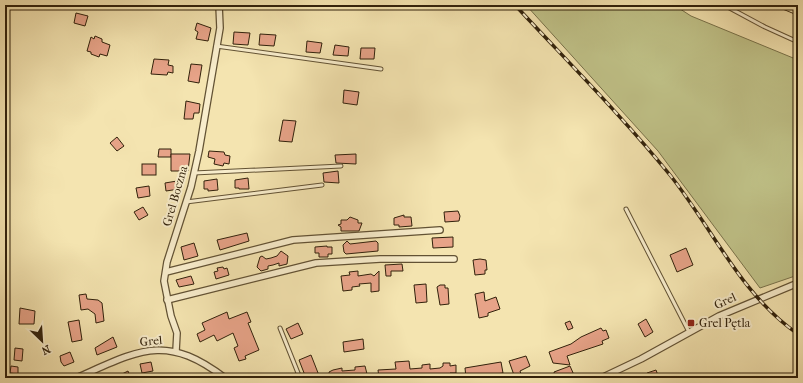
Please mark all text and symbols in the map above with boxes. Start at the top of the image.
street label: Grel Boczna [160,164,190,228]
street label: Grel [712,290,739,312]
place label: Grel Pętla [699,316,751,330]
marker: Grel Pętla [686,318,696,328]
north arrow [22,321,62,361]
street label: Grel [139,333,164,349]
text: N [39,342,53,358]

